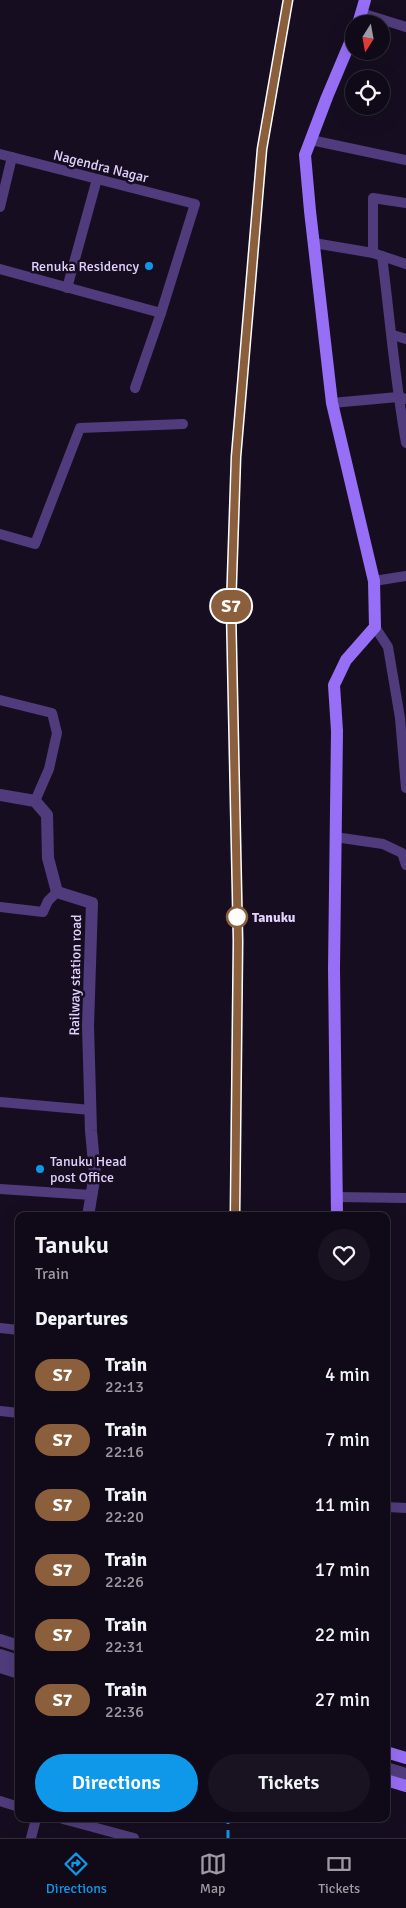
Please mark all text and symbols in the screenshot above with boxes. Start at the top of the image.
north arrow [345,15,390,60]
map controls [345,15,390,115]
button: locate [345,70,390,115]
street label: Nagendra Nagar [52,146,151,187]
place label: Renuka Residency [31,258,139,275]
marker: Renuka Residency [143,260,155,272]
line badge: S7 [208,590,254,622]
text: S7 [221,595,241,617]
marker: Tanuku [226,906,248,928]
place label: Tanuku [252,909,296,926]
street label: Railway station road [66,914,85,1036]
place label: Tanuku Head post Office [50,1153,127,1186]
marker: Tanuku Head post Office [34,1163,46,1175]
button: heart [318,1229,370,1281]
text: Tanuku [35,1230,109,1260]
text: Train [35,1264,69,1284]
text: Departures [35,1307,128,1331]
text: Train [105,1353,147,1377]
text: 4 min [325,1363,370,1387]
text: S7 [53,1364,72,1386]
text: 22:13 [105,1377,144,1397]
text: Train [105,1418,147,1442]
text: 7 min [325,1428,370,1452]
text: S7 [53,1429,72,1451]
text: 22:16 [105,1442,144,1462]
text: Train [105,1483,147,1507]
text: 11 min [315,1493,370,1517]
text: S7 [53,1494,72,1516]
text: 22:20 [105,1507,144,1527]
text: Train [105,1548,147,1572]
text: 17 min [315,1558,370,1582]
text: S7 [53,1559,72,1581]
text: 22:26 [105,1572,144,1592]
text: Train [105,1613,147,1637]
text: 22 min [315,1623,370,1647]
text: S7 [53,1624,72,1646]
text: 22:31 [105,1637,144,1657]
text: Train [105,1678,147,1702]
text: 27 min [315,1688,370,1712]
text: S7 [53,1689,72,1711]
text: 22:36 [105,1702,144,1722]
button: Directions [35,1754,198,1812]
button: Tickets [208,1754,370,1812]
tab: Directions [46,1850,107,1897]
tab: Map [199,1850,227,1897]
tab: Tickets [318,1850,360,1897]

